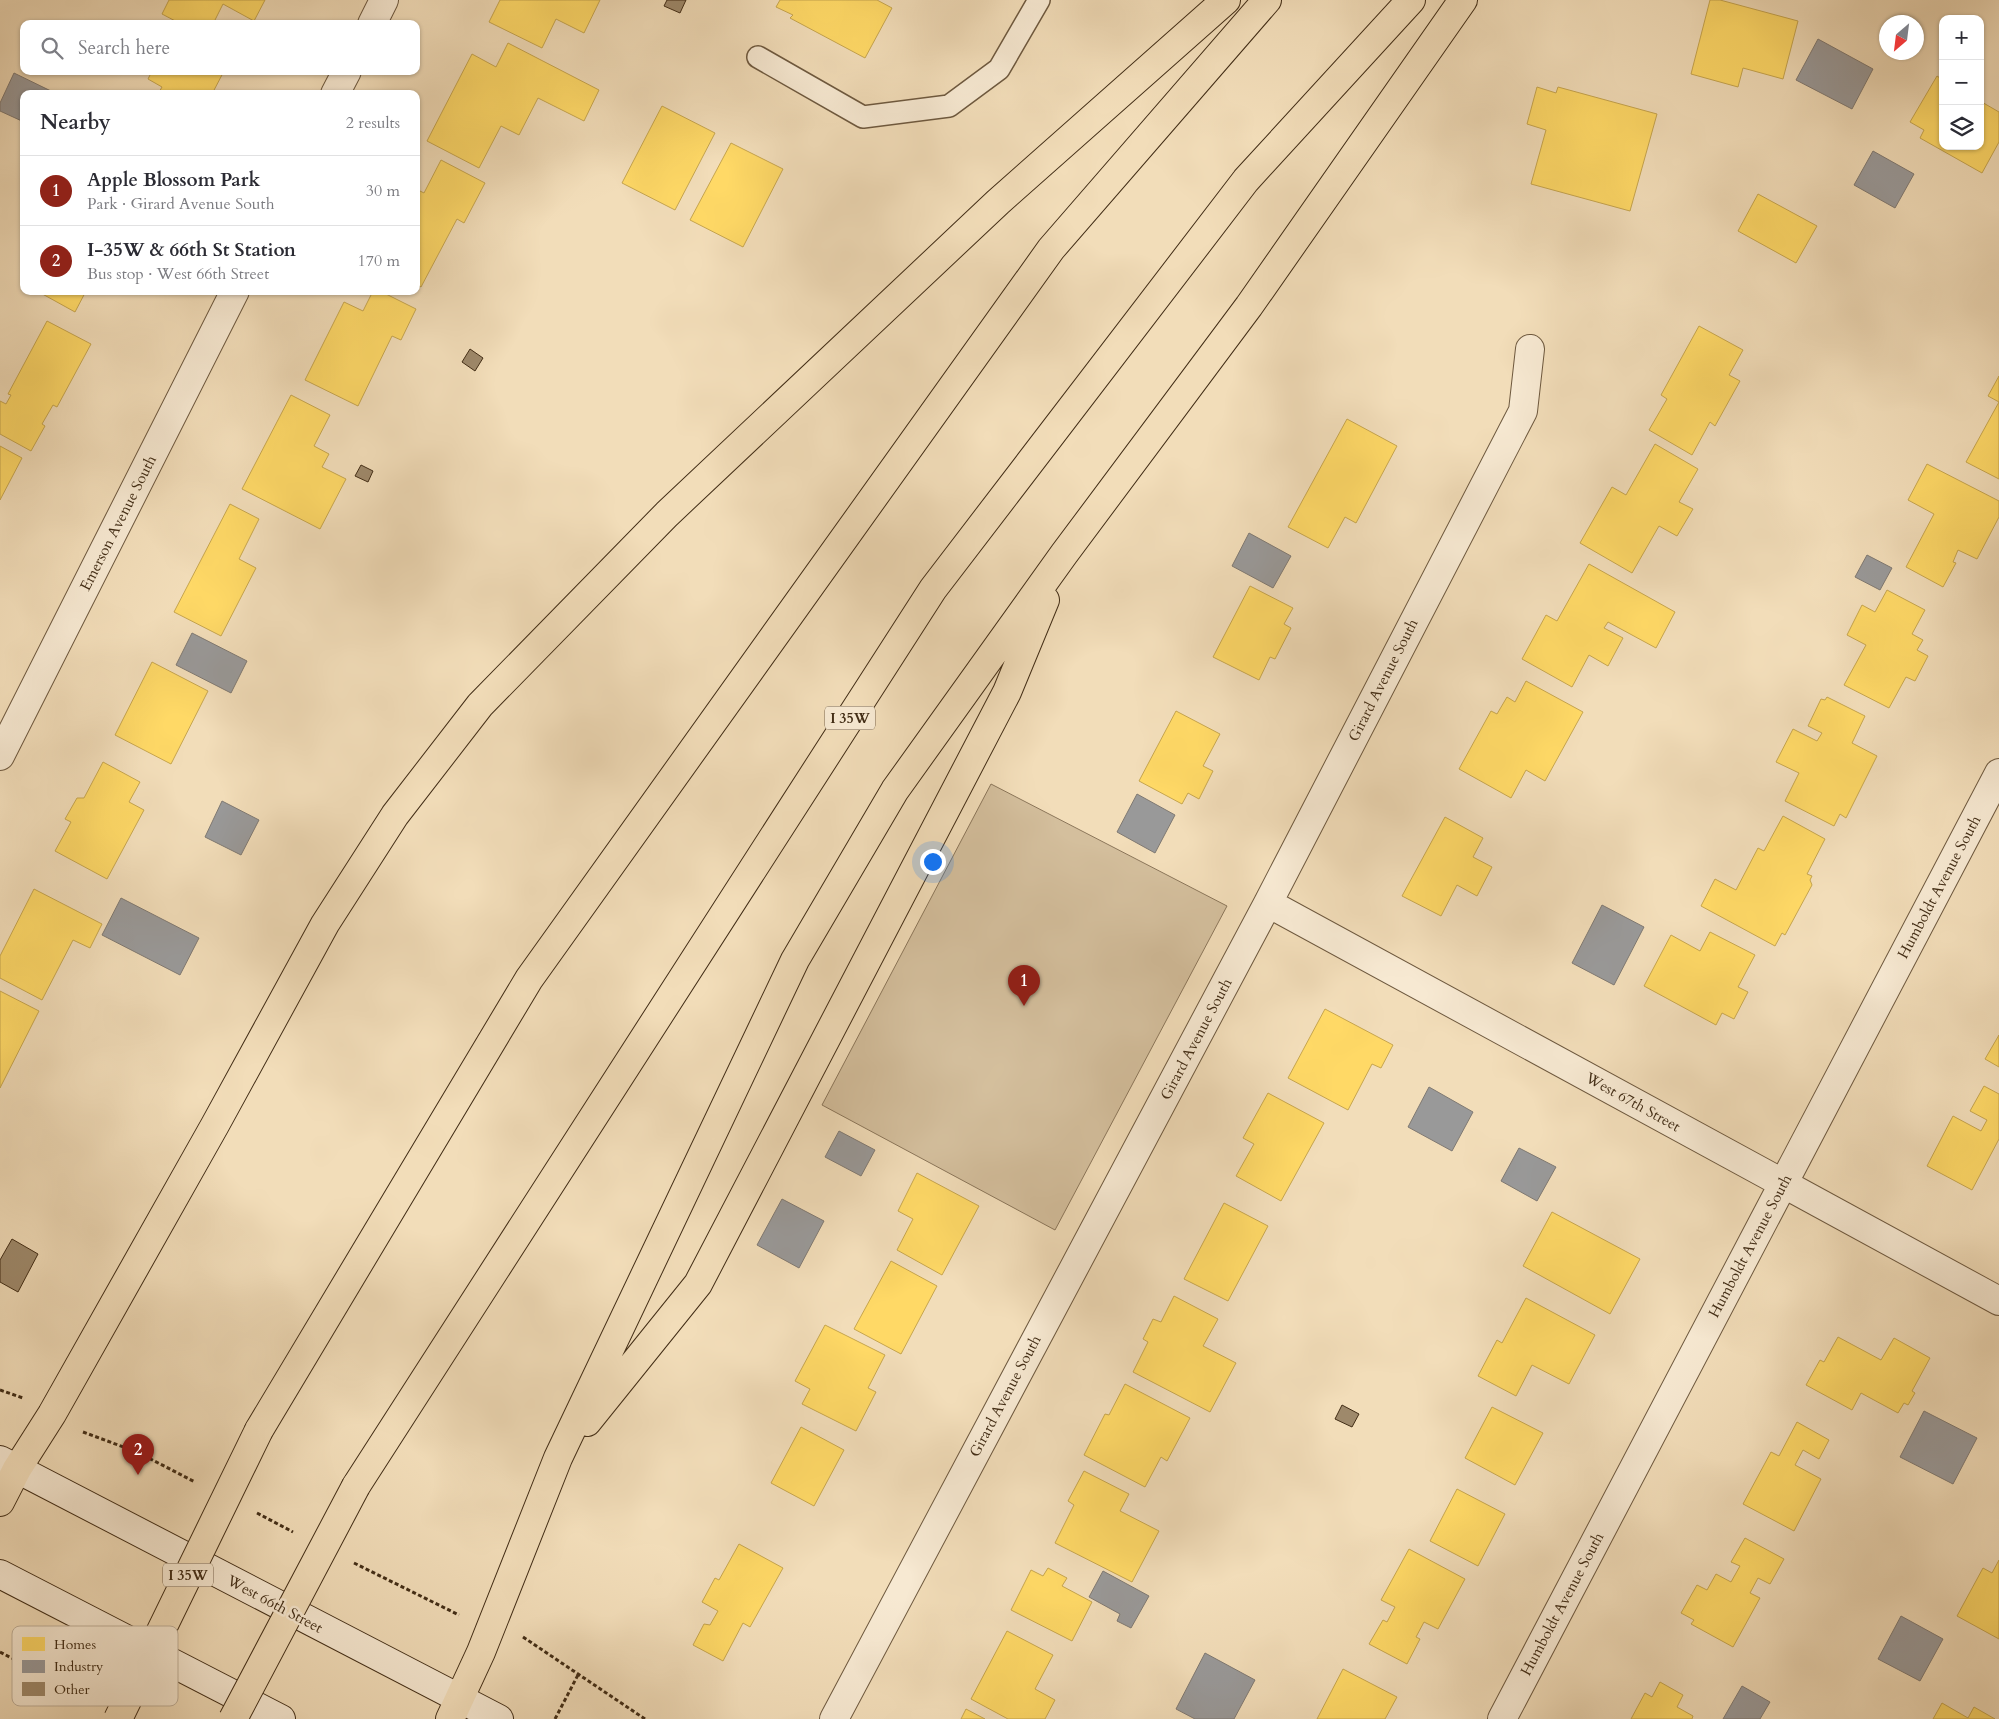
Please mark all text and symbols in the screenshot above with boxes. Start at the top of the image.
north arrow [1879,15,1924,60]
map controls [1939,15,1984,150]
button: + [1939,15,1984,60]
search box [20,20,420,75]
icon: search [38,34,66,62]
text: Search here [78,35,170,61]
button: − [1939,60,1984,105]
button: layers [1939,105,1984,150]
text: Nearby [40,108,111,137]
text: 2 results [346,112,400,134]
text: Apple Blossom Park [87,167,260,193]
text: 1 [52,180,60,202]
text: 30 m [366,180,400,202]
text: Park · Girard Avenue South [87,193,274,215]
text: I-35W & 66th St Station [87,237,296,263]
text: 2 [52,250,60,272]
text: 170 m [358,250,400,272]
text: Bus stop · West 66th Street [87,263,269,285]
street label: Emerson Avenue South [75,451,161,594]
street label: Girard Avenue South [1343,615,1423,745]
road number: I 35W [825,706,875,730]
street label: Humboldt Avenue South [1893,811,1986,962]
your location [920,849,946,875]
pin: 1 [1008,965,1040,1006]
street label: Girard Avenue South [1155,974,1237,1103]
street label: West 67th Street [1581,1067,1684,1136]
street label: Humboldt Avenue South [1704,1170,1797,1321]
street label: Girard Avenue South [964,1331,1046,1460]
pin: 2 [122,1434,154,1475]
street label: Humboldt Avenue South [1516,1528,1609,1679]
road number: I 35W [163,1564,213,1586]
street label: West 66th Street [223,1570,327,1638]
legend [12,1626,178,1706]
text: Homes [54,1635,96,1654]
text: Industry [54,1657,104,1676]
text: Other [54,1680,91,1699]

